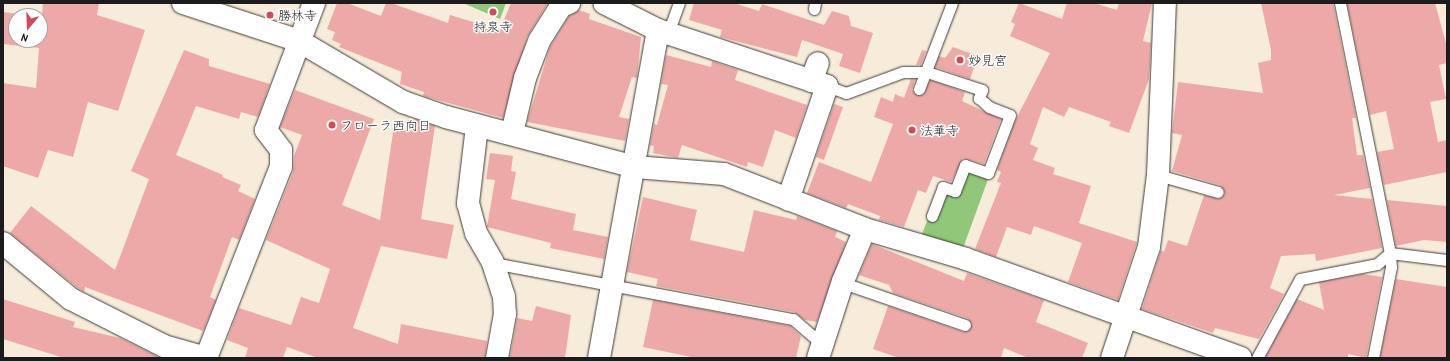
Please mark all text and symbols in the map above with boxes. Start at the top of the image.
place label: 勝林寺 [278,7,317,23]
marker: 持泉寺 [488,7,498,17]
north arrow [8,8,48,48]
marker: 勝林寺 [265,10,275,20]
place label: 持泉寺 [474,18,512,34]
text: N [19,31,29,46]
place label: 妙見宮 [968,52,1007,68]
marker: 妙見宮 [955,55,965,65]
place label: フローラ西向日 [340,117,431,133]
marker: フローラ西向日 [327,120,337,130]
place label: 法華寺 [920,122,959,138]
marker: 法華寺 [907,125,917,135]

